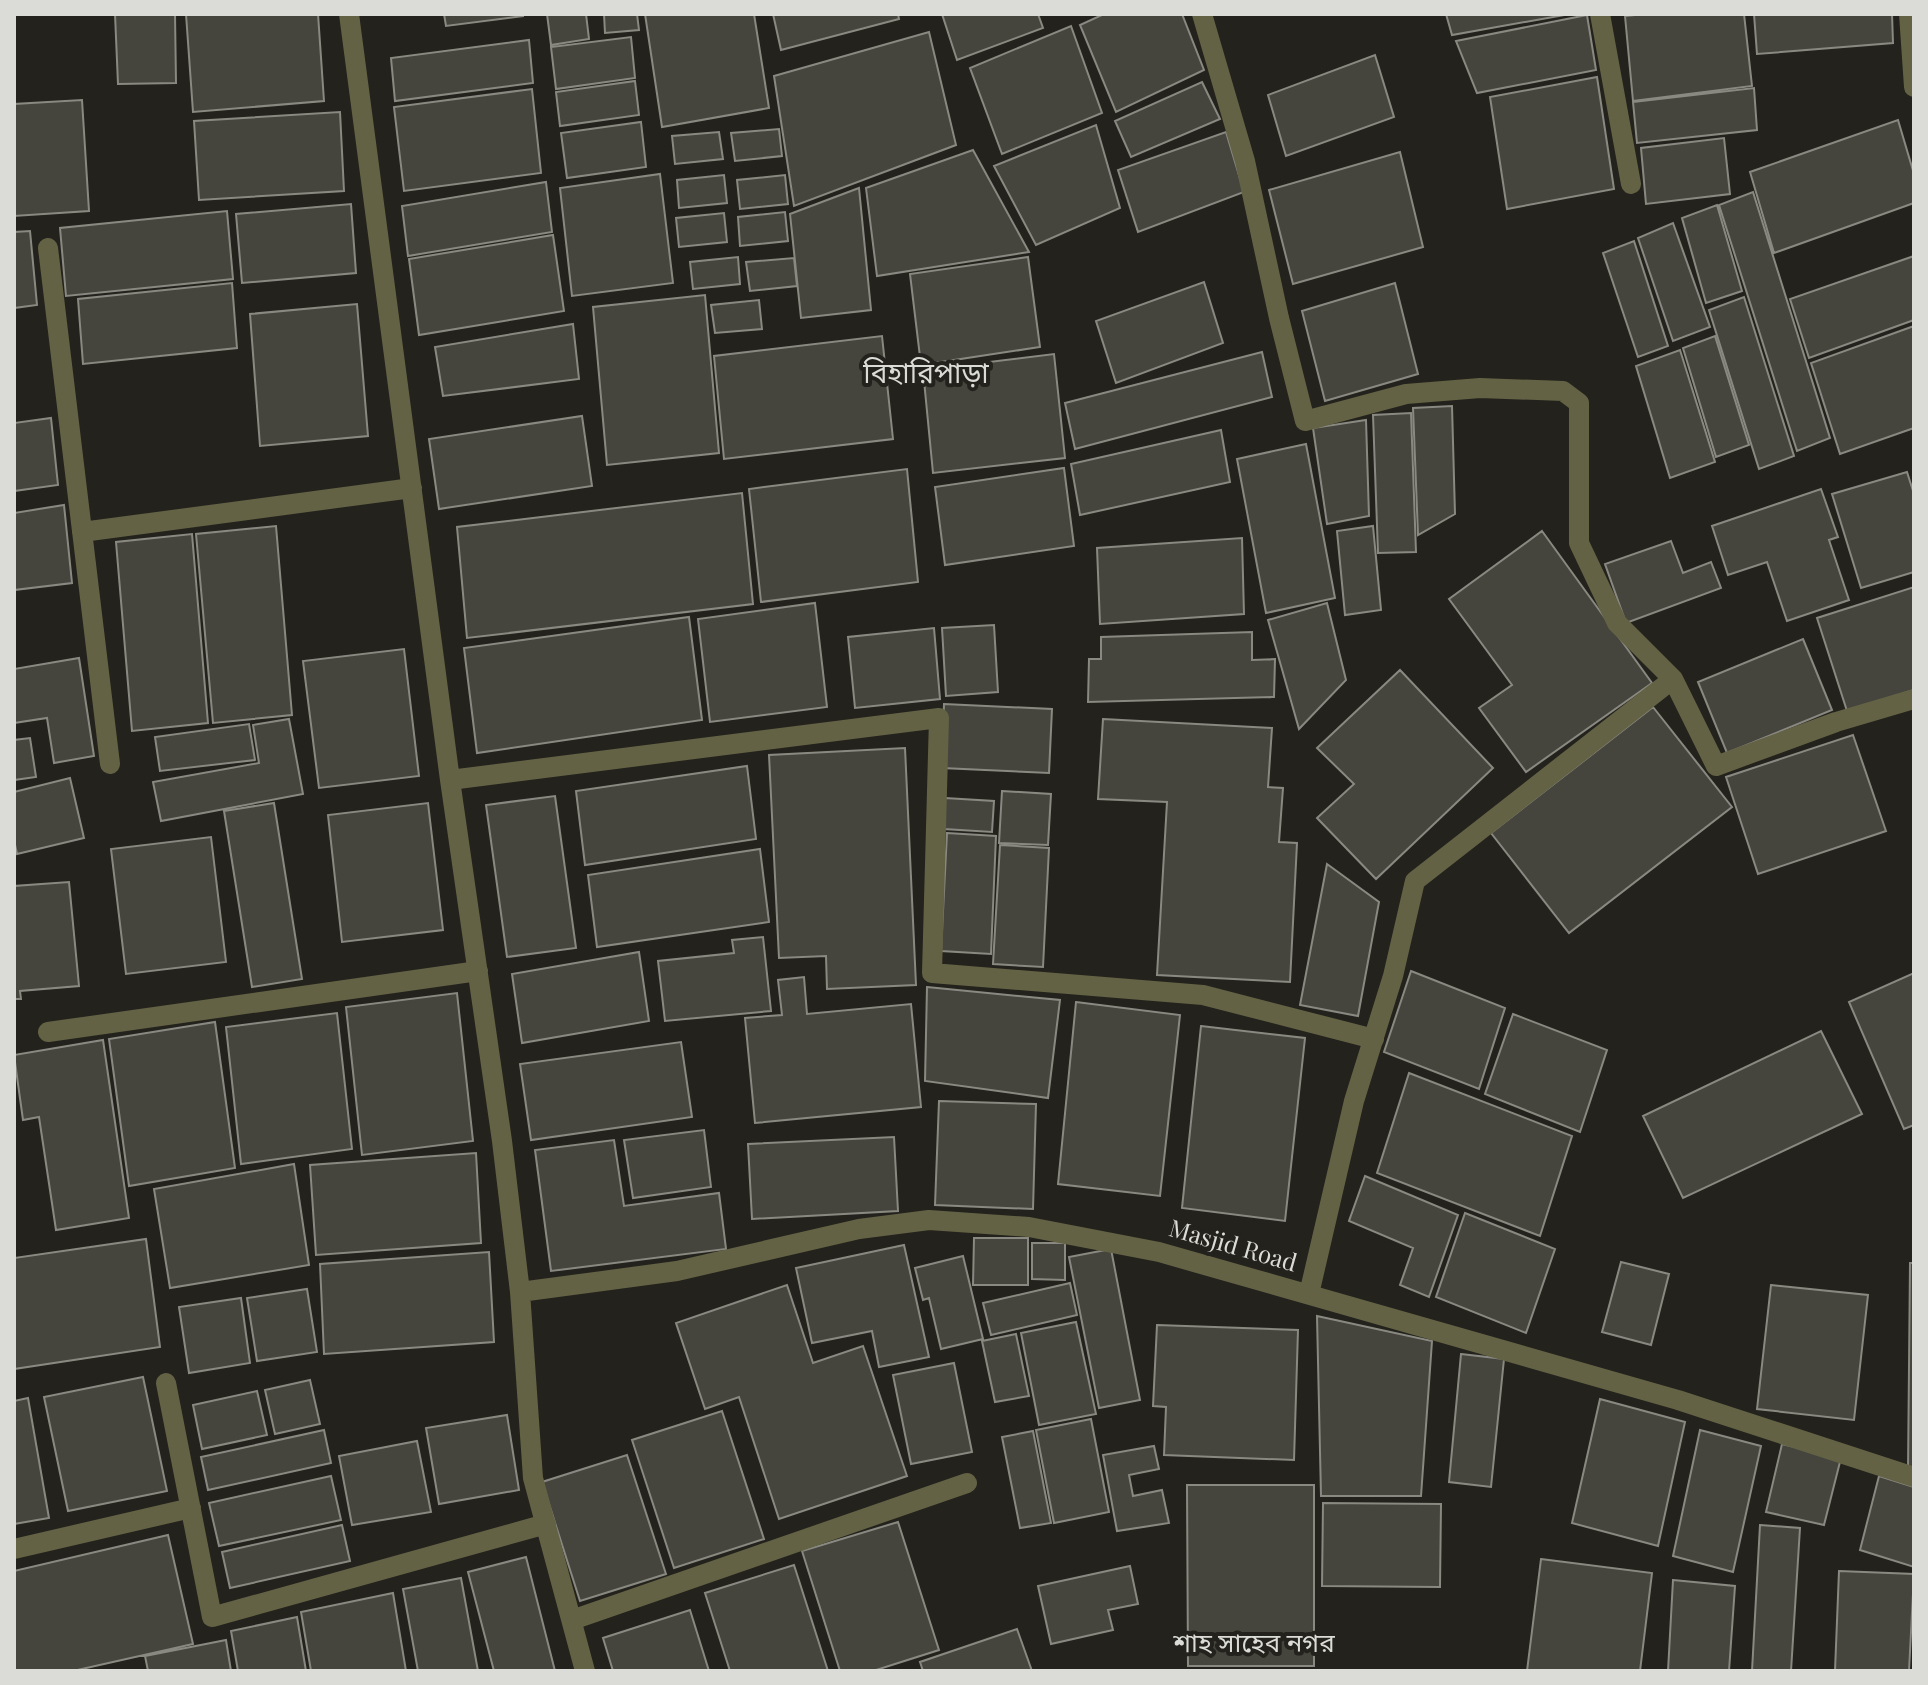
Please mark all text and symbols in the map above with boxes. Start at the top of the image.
district label: বিহারিপাড়া [862,353,989,390]
street label: Masjid Road [1166,1211,1301,1278]
district label: শাহ সাহেব নগর [1172,1624,1335,1659]

